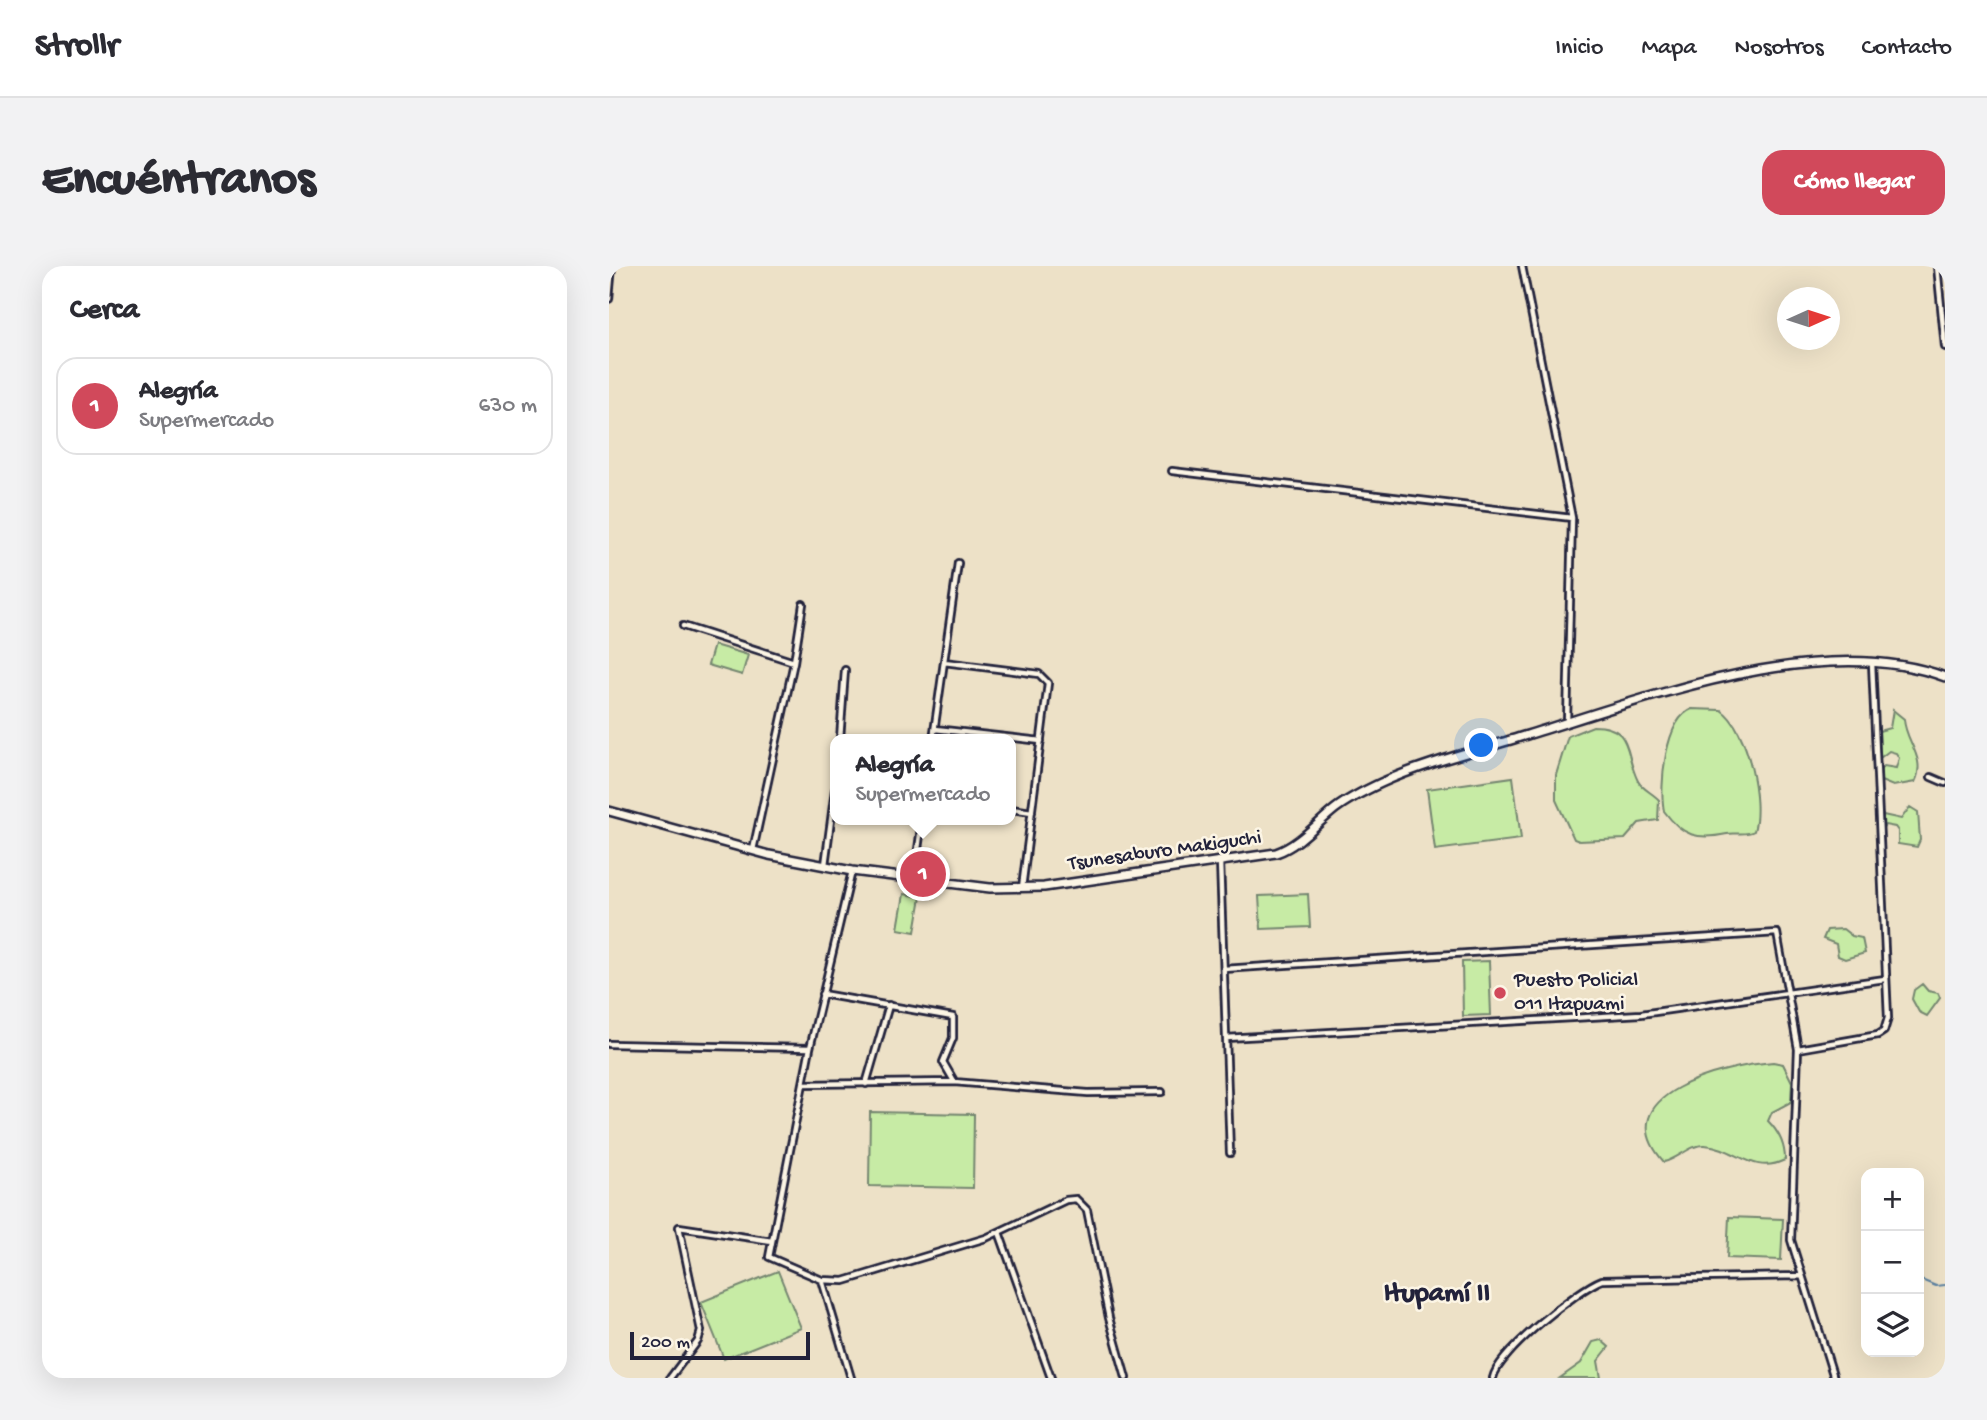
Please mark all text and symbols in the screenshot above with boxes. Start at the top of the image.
text: Strollr [35,29,119,67]
text: Inicio [1555,34,1603,63]
text: Mapa [1641,34,1697,63]
text: Nosotros [1735,34,1824,63]
text: Contacto [1862,34,1952,63]
button: Cómo llegar [1762,150,1945,215]
text: Encuéntranos [42,153,315,211]
north arrow [1777,287,1840,350]
text: Cerca [70,294,139,329]
text: Alegría [139,377,218,408]
text: 1 [90,393,100,420]
text: 630 m [479,393,537,420]
text: Supermercado [139,408,274,435]
your location [1464,728,1498,762]
popup [830,734,1016,825]
text: Alegría [855,751,934,782]
text: Supermercado [855,782,991,809]
street label: Tsunesaburo Makiguchi [1066,826,1263,878]
pin: 1 [900,848,946,900]
place label: Puesto Policial 011 Itapuami [1513,969,1638,1018]
marker: Puesto Policial 011 Itapuami [1492,985,1508,1001]
map controls [1861,1168,1924,1357]
button: + [1861,1168,1924,1231]
button: − [1861,1231,1924,1294]
district label: Itupamí II [1384,1278,1490,1311]
button: layers [1861,1294,1924,1357]
scale bar [630,1329,810,1361]
text: 200 m [641,1332,690,1355]

